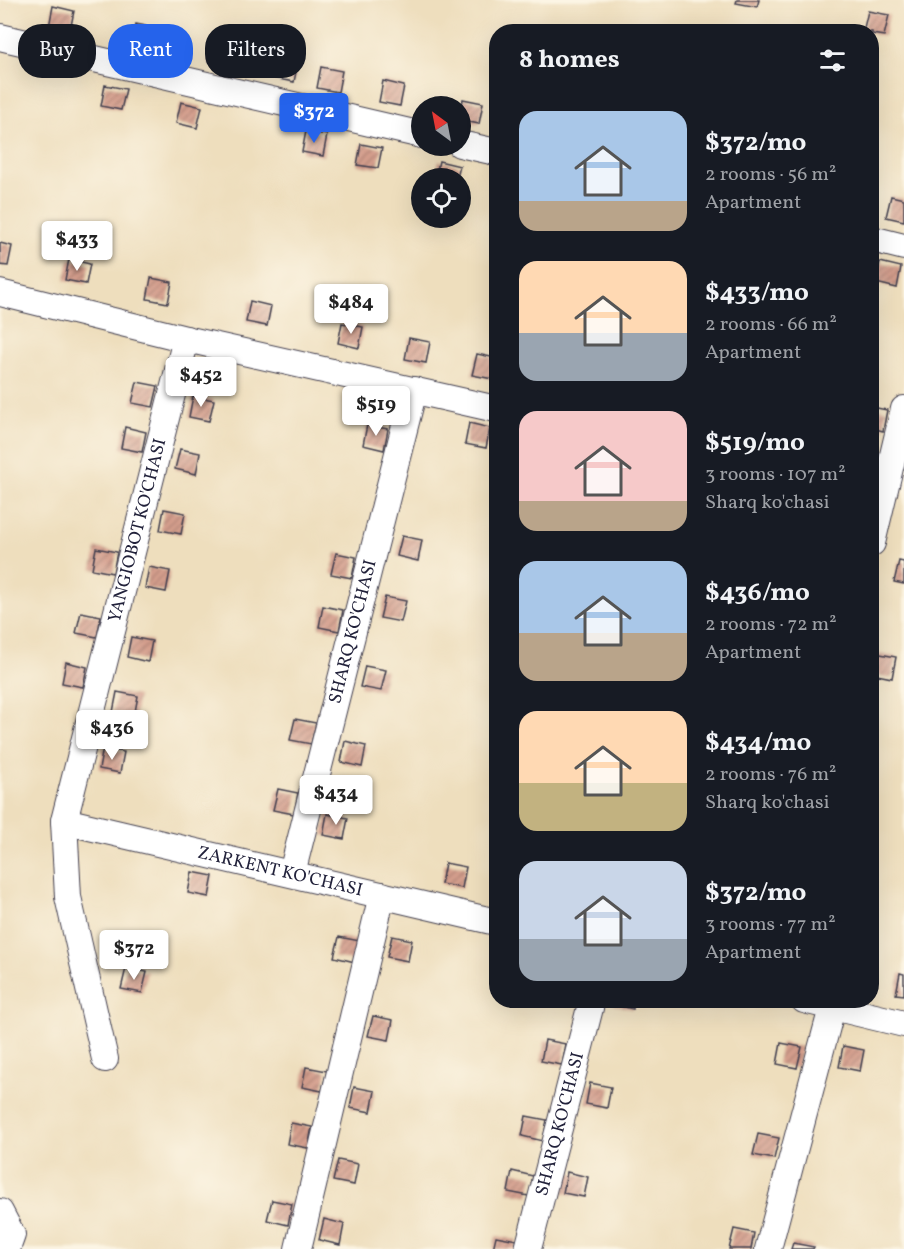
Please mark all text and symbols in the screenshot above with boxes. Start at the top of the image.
chip: Buy [18,24,96,78]
chip: Rent [108,24,193,78]
chip: Filters [205,24,306,78]
text: 8 homes [519,42,620,78]
icon: filters [816,44,849,77]
pin: $372 [278,93,350,144]
north arrow [411,96,471,156]
map controls [411,96,471,228]
text: $372 [293,98,335,126]
text: $372/mo [705,125,807,161]
icon: home [567,135,639,207]
text: 2 rooms · 56 m² [705,161,836,189]
button: locate [411,168,471,228]
text: Apartment [705,189,801,217]
pin: $433 [41,221,113,272]
text: $433 [56,226,98,254]
text: $433/mo [705,275,809,311]
pin: $484 [315,284,387,335]
icon: home [567,285,639,357]
text: $484 [328,289,374,317]
text: 2 rooms · 66 m² [705,311,837,339]
text: Apartment [705,339,801,367]
pin: $452 [165,357,237,408]
text: $452 [179,362,223,390]
pin: $519 [340,386,412,437]
text: $519 [356,391,396,419]
text: $519/mo [705,425,805,461]
icon: home [567,435,639,507]
street label: YANGIOBOT KO'CHASI [102,436,173,625]
text: 3 rooms · 107 m² [705,461,846,489]
text: Sharq ko'chasi [705,489,830,517]
street label: SHARQ KO'CHASI [323,557,383,706]
text: $436/mo [705,575,810,611]
icon: home [567,585,639,657]
text: 2 rooms · 72 m² [705,611,837,639]
text: Apartment [705,639,801,667]
pin: $436 [76,710,148,761]
text: $436 [90,715,134,743]
text: $434/mo [705,725,811,761]
icon: home [567,735,639,807]
text: 2 rooms · 76 m² [705,761,837,789]
pin: $434 [300,775,372,826]
text: $434 [314,780,358,808]
text: Sharq ko'chasi [705,789,830,817]
street label: ZARKENT KO'CHASI [195,840,365,903]
text: $372/mo [705,875,807,911]
icon: home [567,885,639,957]
text: 3 rooms · 77 m² [705,911,836,939]
pin: $372 [98,930,170,981]
text: $372 [113,935,155,963]
text: Apartment [705,939,801,967]
street label: SHARQ KO'CHASI [530,1049,591,1199]

